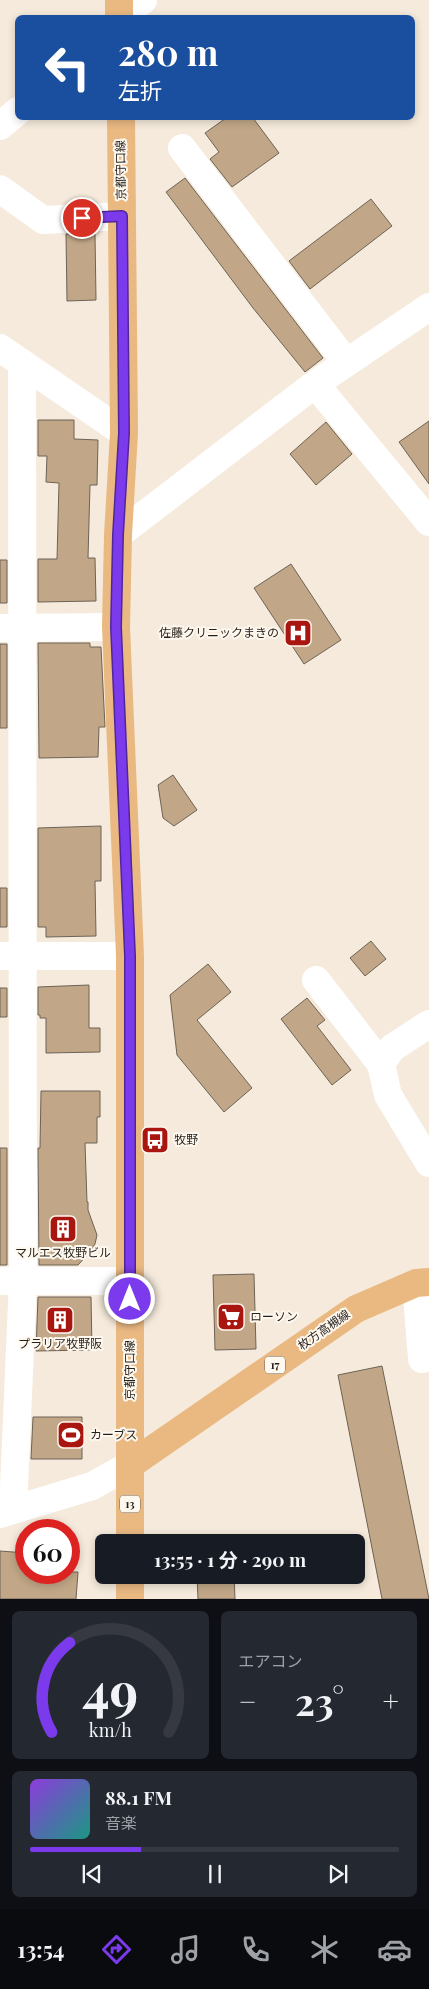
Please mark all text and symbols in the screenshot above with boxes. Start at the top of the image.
text: 280 m [118,28,218,75]
icon: left [35,35,100,100]
text: 左折 [118,75,162,105]
street label: 京都守口線 [111,140,129,200]
pin [61,197,103,239]
icon: arrive [68,204,96,232]
hospital icon: 佐藤クリニックまきの [283,618,313,648]
place label: 佐藤クリニックまきの [159,624,279,640]
bus stop icon: 牧野 [140,1125,170,1155]
place label: 牧野 [174,1131,198,1147]
building icon: マルエス牧野ビル [48,1214,78,1244]
place label: マルエス牧野ビル [15,1244,111,1260]
position arrow [103,1272,155,1324]
supermarket icon: ローソン [216,1302,246,1332]
building icon: プラリア牧野阪 [45,1305,75,1335]
street label: 枚方高槻線 [294,1305,353,1353]
place label: ローソン [250,1308,298,1324]
place label: プラリア牧野阪 [18,1335,102,1351]
street label: 京都守口線 [121,1340,137,1400]
road number: 17 [265,1356,285,1374]
sports icon: カーブス [56,1420,86,1450]
place label: カーブス [90,1426,137,1442]
road number: 13 [120,1496,140,1512]
speed limit sign: 60 [15,1519,80,1584]
text: 13:55 · 1 分 · 290 m [154,1546,306,1572]
text: エアコン [239,1650,303,1671]
text: 49 [82,1655,138,1724]
text: 23° [295,1675,344,1726]
text: − [239,1682,257,1719]
text: + [383,1682,399,1719]
text: km/h [89,1718,132,1741]
text: 88.1 FM [105,1784,172,1810]
text: 音楽 [105,1812,137,1833]
icon: previous [78,1860,106,1888]
icon: pause [201,1860,229,1888]
icon: next [324,1860,352,1888]
icon: directions [99,1932,134,1967]
icon: music [168,1932,203,1967]
icon: phone [238,1932,273,1967]
icon: climate [307,1932,342,1967]
icon: car [377,1932,412,1967]
text: 13:54 [17,1934,64,1964]

